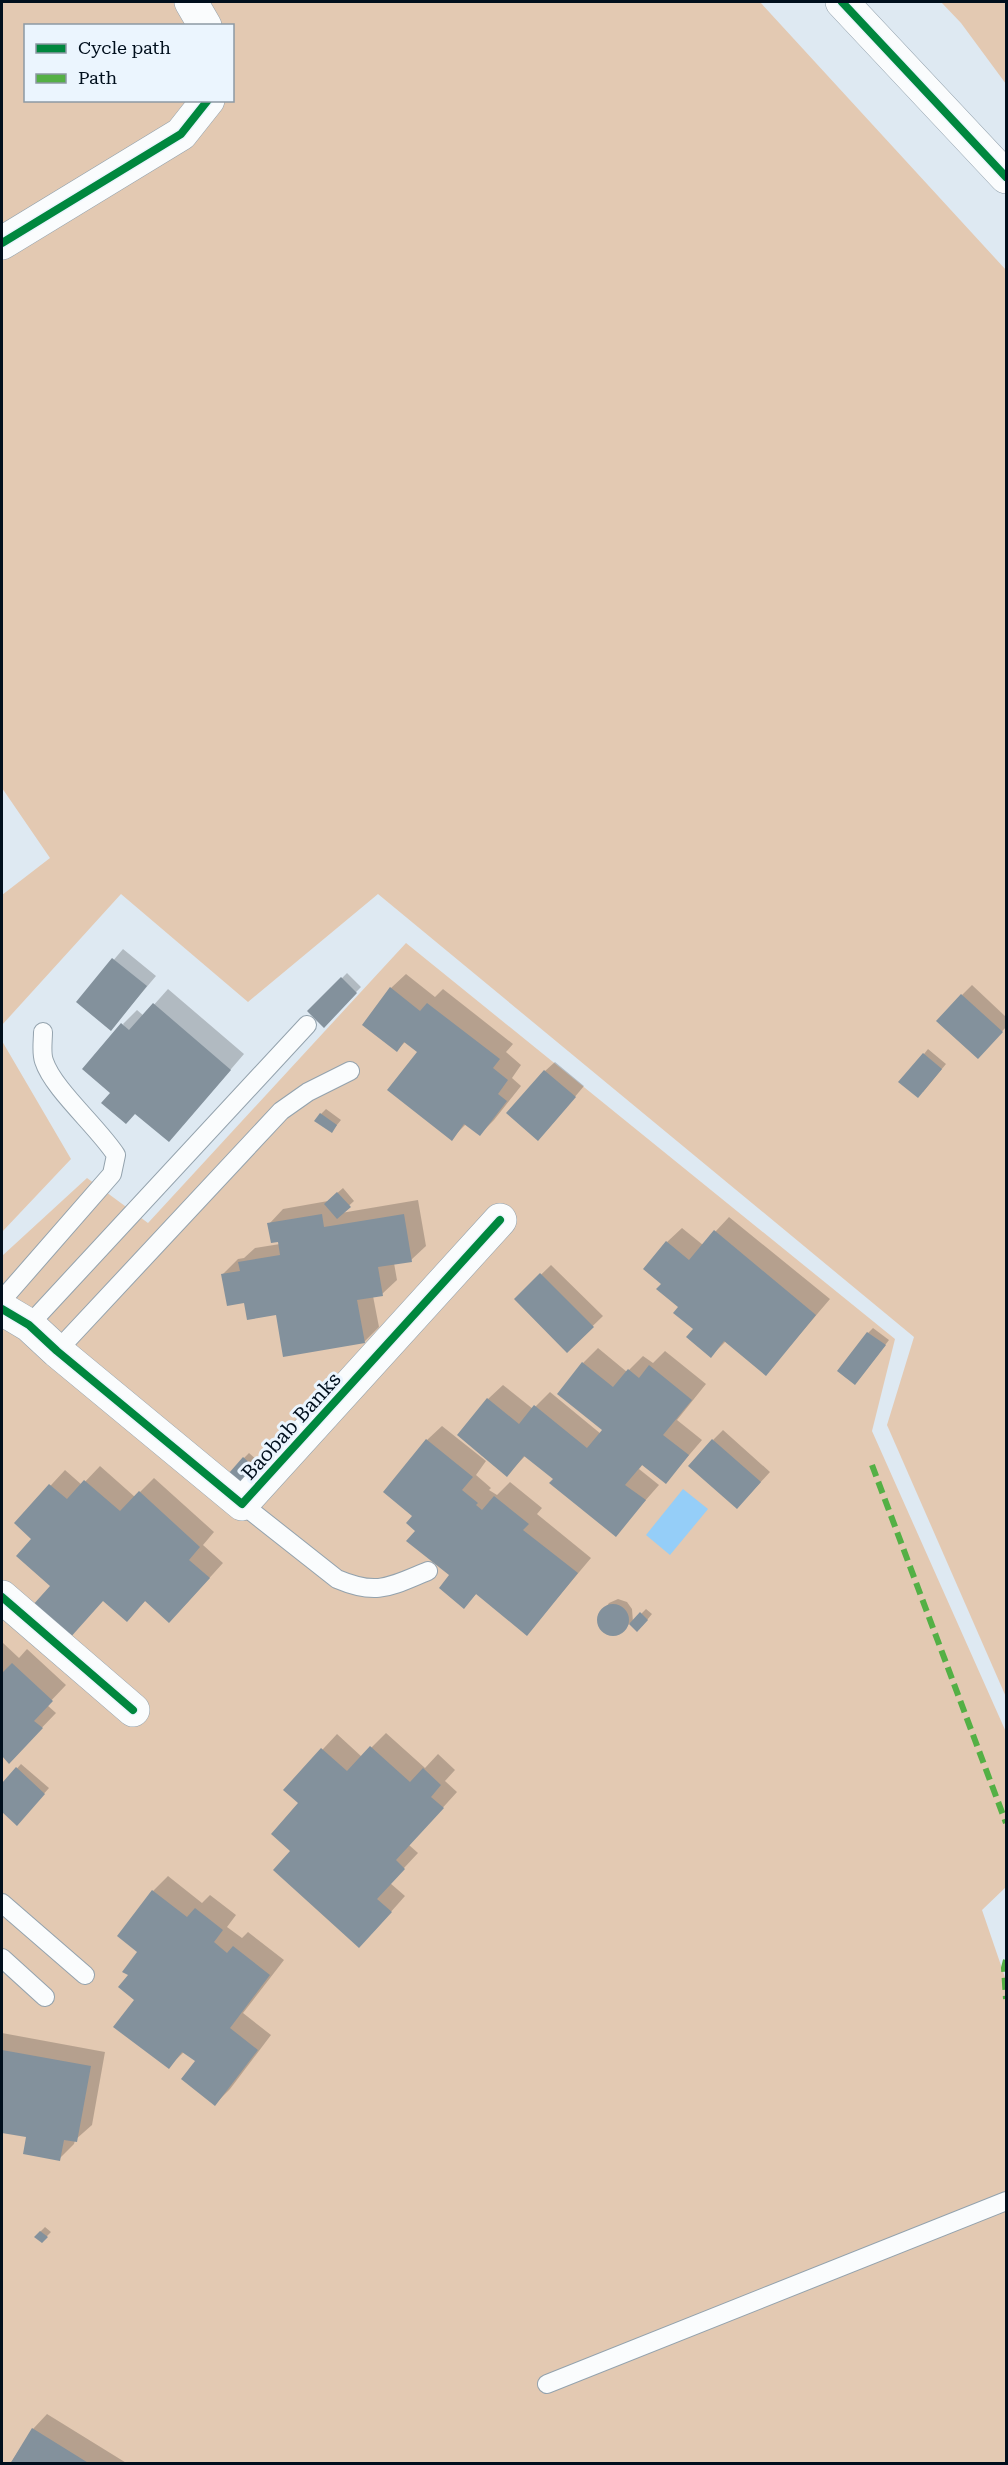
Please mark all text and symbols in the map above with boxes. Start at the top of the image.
legend [24,24,234,102]
text: Cycle path [78,37,171,58]
text: Path [78,67,117,88]
street label: Baobab Banks [236,1367,346,1485]

